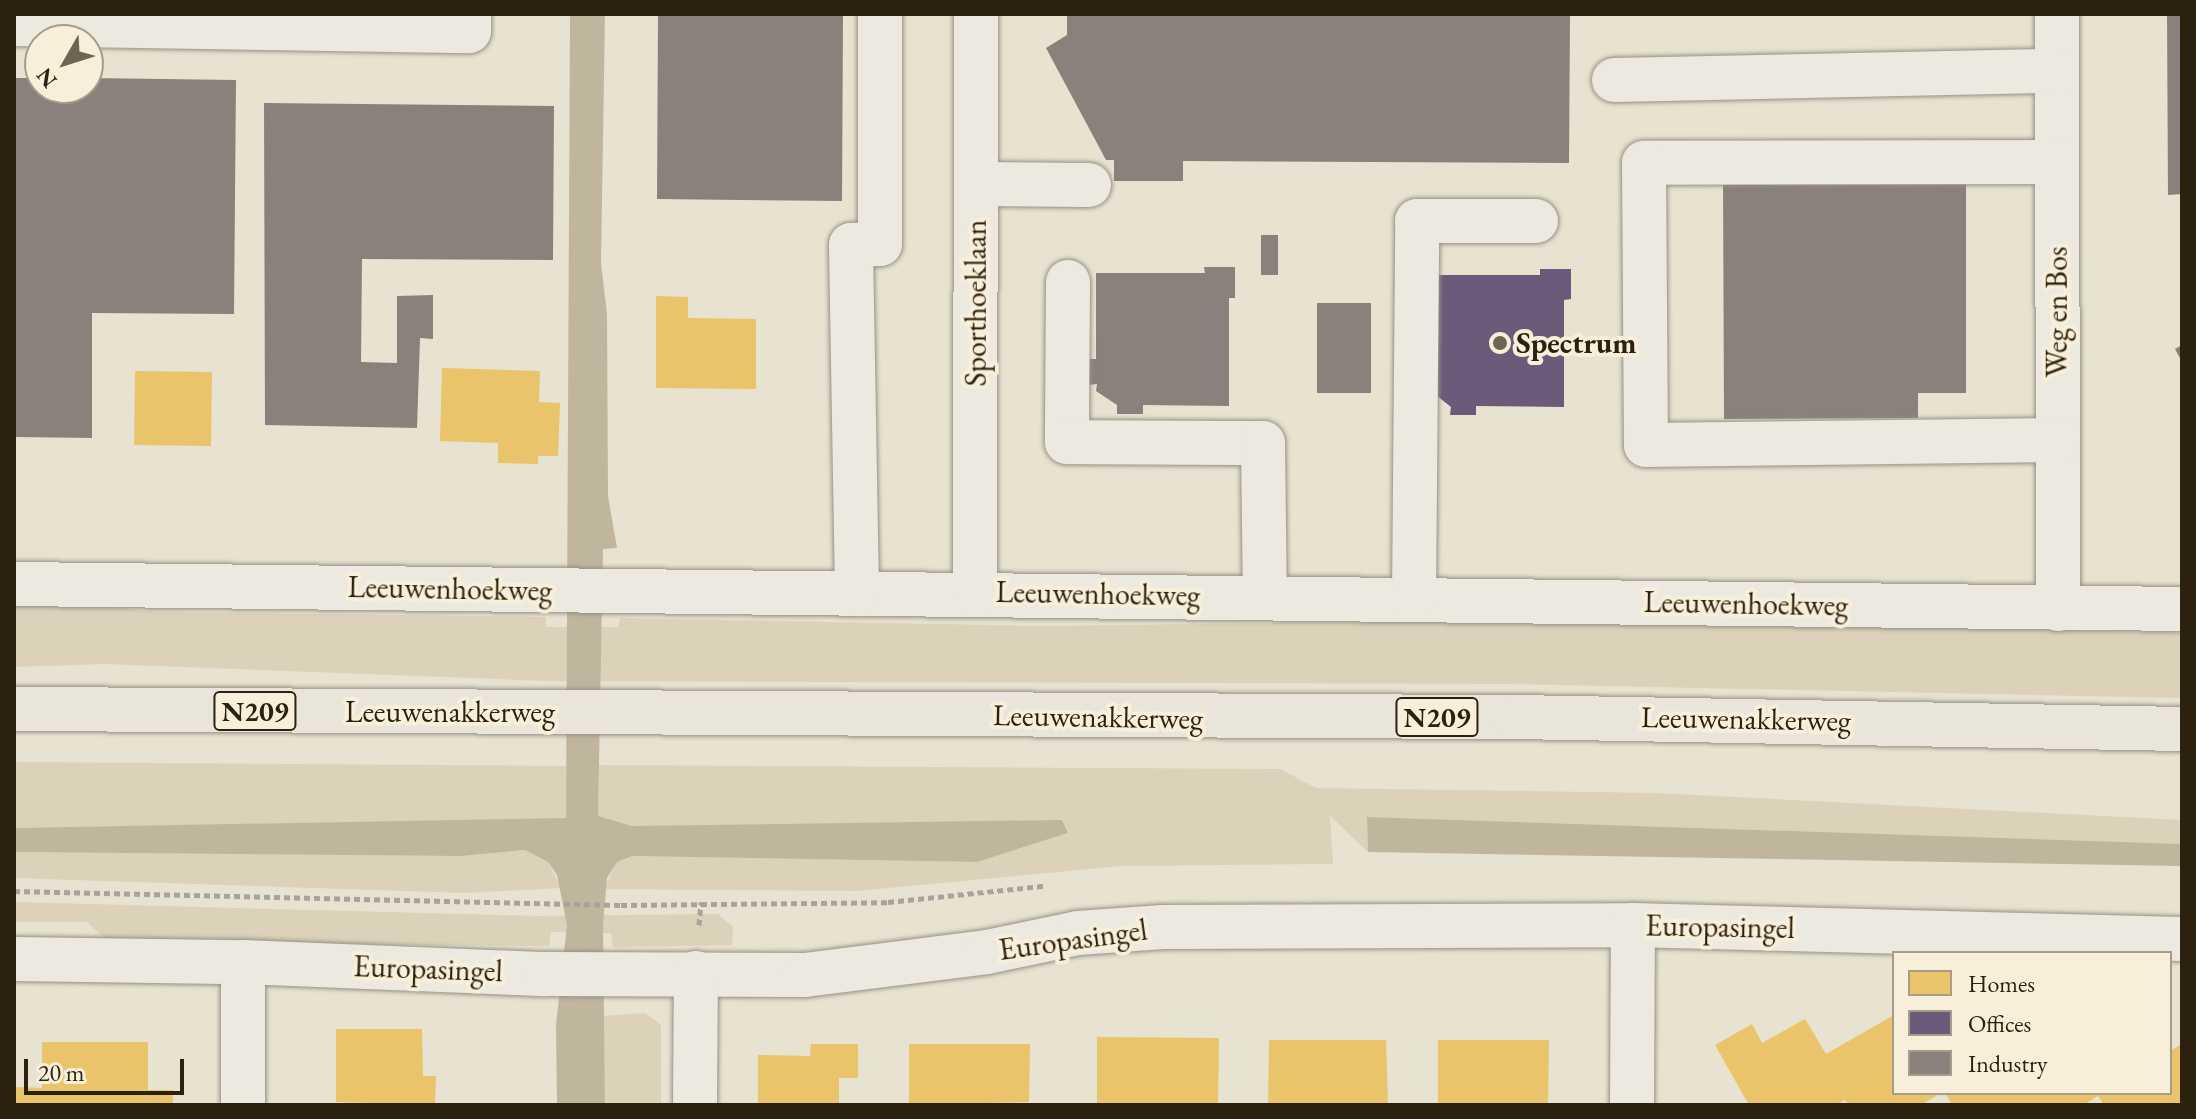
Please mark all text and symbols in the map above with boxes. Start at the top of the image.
north arrow [24,24,104,104]
text: N [30,62,63,94]
street label: Sporthoeklaan [958,220,994,386]
street label: Weg en Bos [2039,247,2075,377]
place label: Spectrum [1516,325,1637,361]
marker: Spectrum [1491,334,1509,352]
street label: Leeuwenhoekweg [348,569,552,609]
street label: Leeuwenhoekweg [996,574,1200,614]
street label: Leeuwenhoekweg [1644,584,1848,624]
road number: N209 [213,687,297,735]
road number: N209 [1395,693,1479,741]
street label: Leeuwenakkerweg [345,694,555,730]
street label: Leeuwenakkerweg [993,697,1203,737]
street label: Leeuwenakkerweg [1641,699,1851,739]
street label: Europasingel [1645,908,1795,946]
street label: Europasingel [997,912,1149,968]
street label: Europasingel [353,948,503,990]
legend [1892,951,2172,1095]
text: Homes [1968,968,2035,999]
text: Offices [1968,1008,2031,1039]
scale bar [28,1043,188,1093]
text: Industry [1968,1048,2047,1079]
text: 20 m [38,1057,85,1088]

